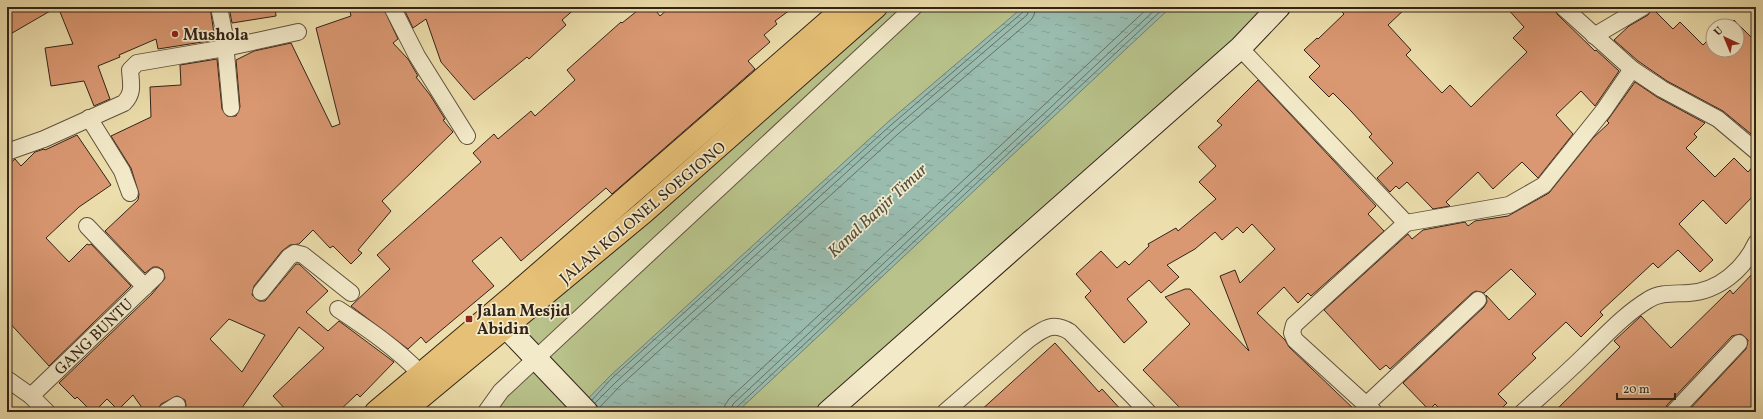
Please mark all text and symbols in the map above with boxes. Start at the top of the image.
north arrow [1705,18,1745,58]
text: U [1711,24,1727,40]
place label: Mushola [183,25,249,47]
marker: Mushola [170,29,180,39]
street label: JALAN KOLONEL SOEGIONO [555,137,731,290]
water label: Kanal Banjir Timur [823,158,933,263]
street label: GANG BUNTU [50,294,139,381]
place label: Jalan Mesjid Abidin [476,301,571,341]
marker: Jalan Mesjid Abidin [464,314,474,324]
scale bar [1617,375,1675,401]
text: 20 m [1623,382,1650,398]

